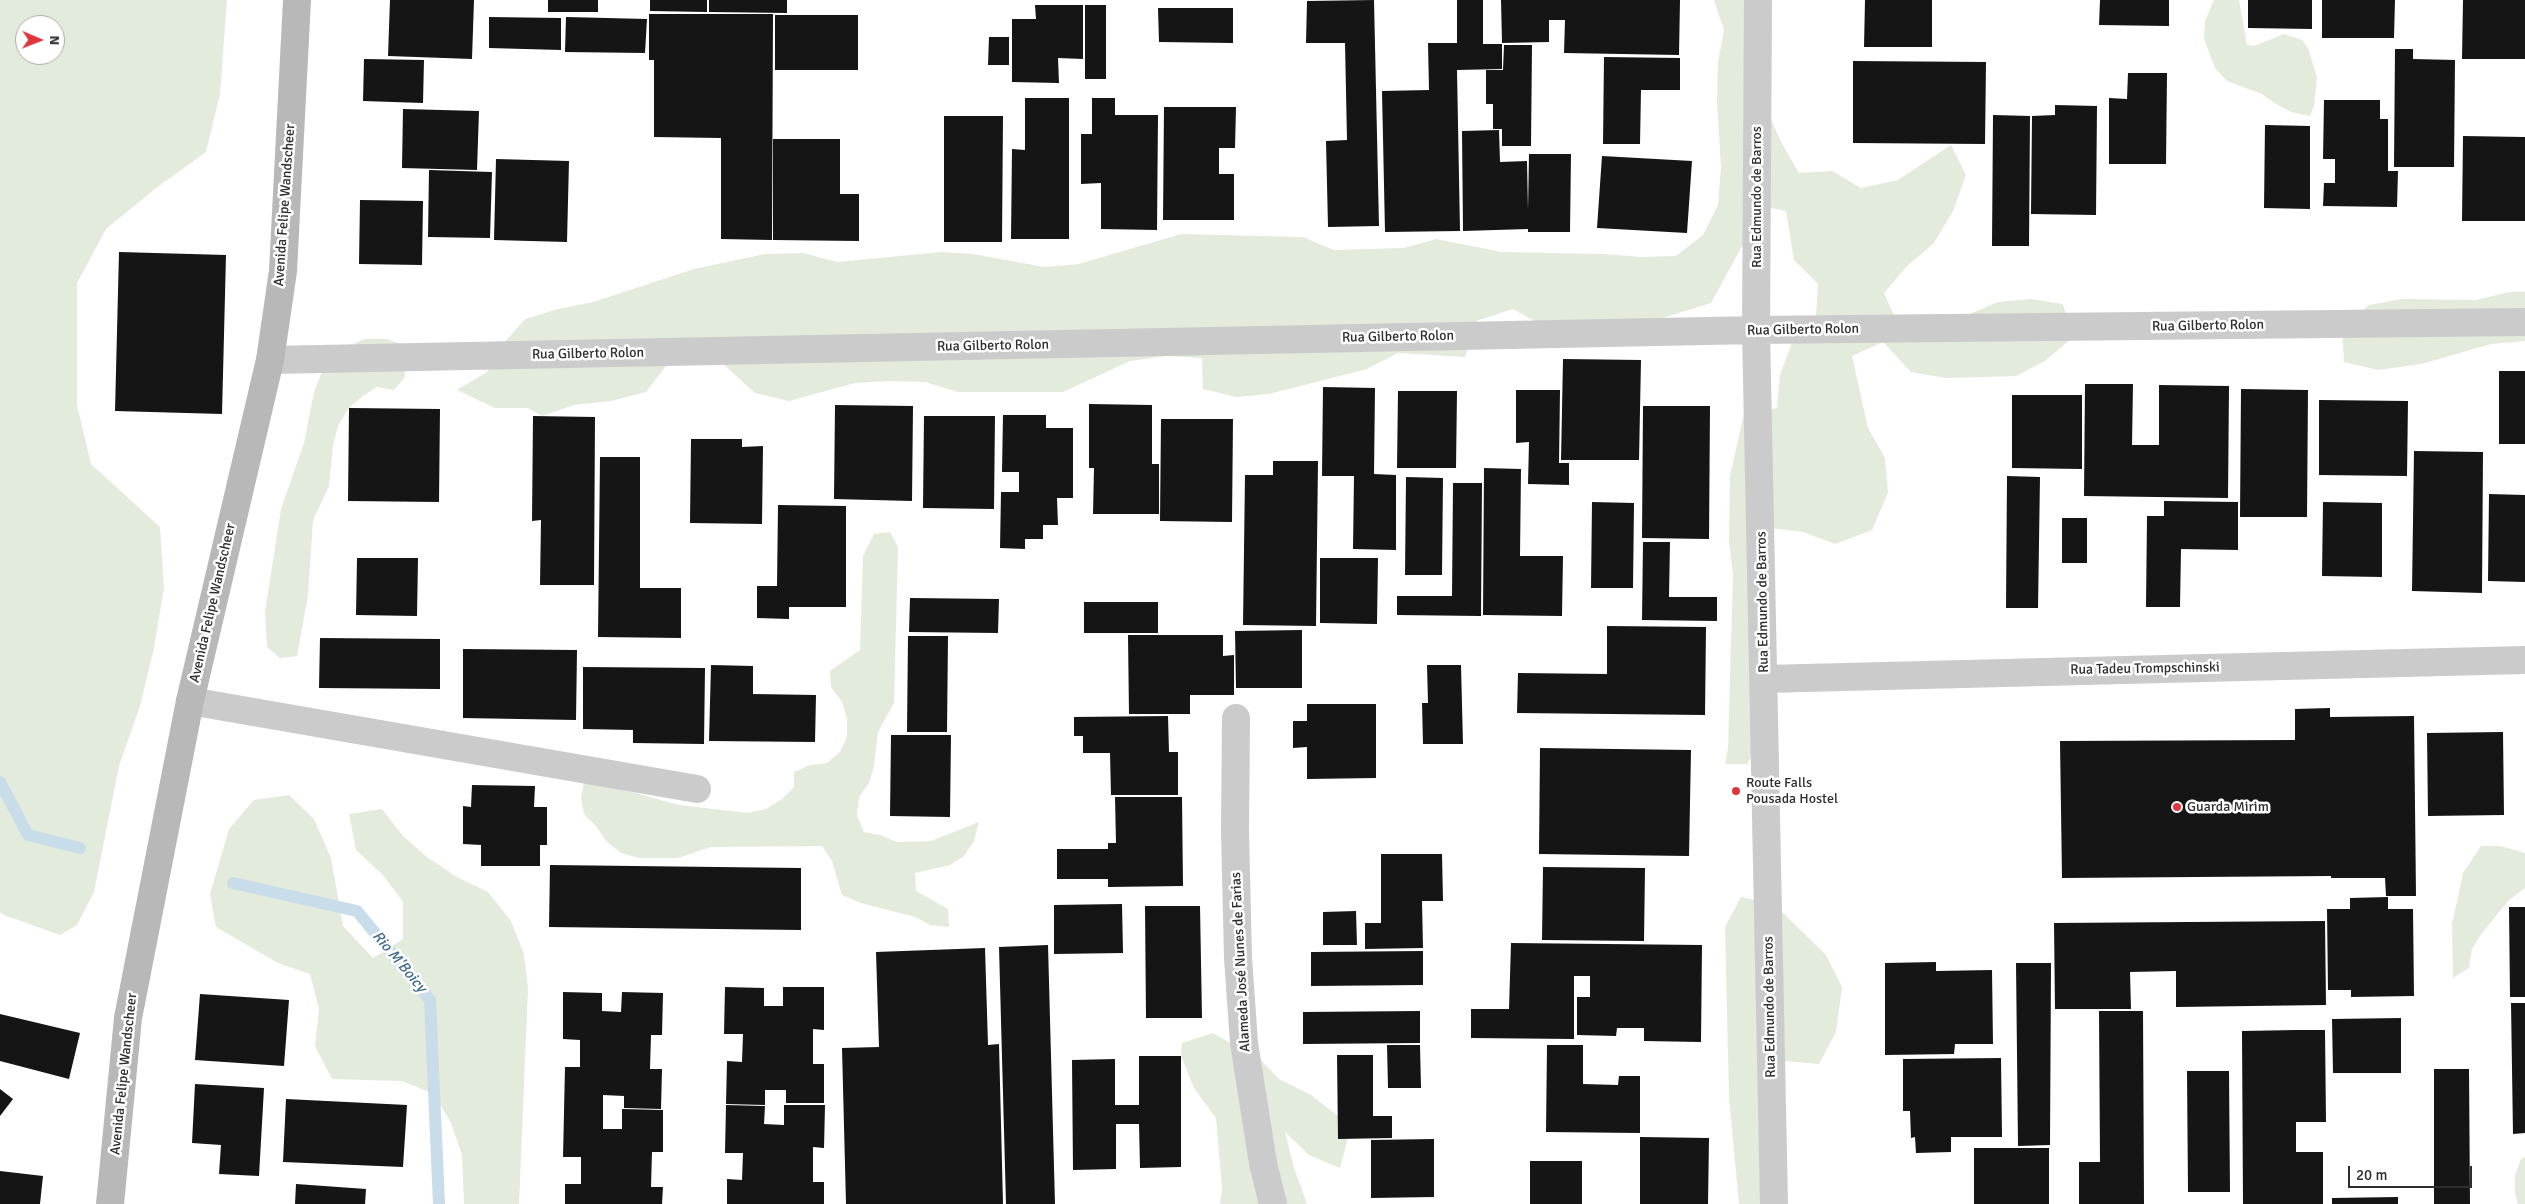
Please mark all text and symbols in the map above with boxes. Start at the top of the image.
north arrow [15,15,65,65]
text: N [46,35,63,45]
street label: Avenida Felipe Wandscheer [271,123,299,287]
street label: Rua Edmundo de Barros [1749,126,1765,268]
street label: Rua Gilberto Rolon [2152,317,2264,335]
street label: Rua Gilberto Rolon [1747,321,1859,339]
street label: Rua Gilberto Rolon [1342,328,1454,346]
street label: Rua Gilberto Rolon [937,337,1049,355]
street label: Rua Gilberto Rolon [532,345,644,363]
street label: Avenida Felipe Wandscheer [186,522,240,684]
street label: Rua Edmundo de Barros [1753,531,1773,673]
street label: Rua Tadeu Trompschinski [2070,659,2220,679]
place label: Route Falls Pousada Hostel [1746,775,1838,808]
marker: Route Falls Pousada Hostel [1730,785,1742,797]
place label: Guarda Mirim [2187,799,2269,815]
marker: Guarda Mirim [2171,801,2183,813]
street label: Alameda José Nunes de Farias [1228,872,1254,1052]
water label: Rio M'Boicy [368,928,430,996]
street label: Rua Edmundo de Barros [1760,936,1780,1078]
street label: Avenida Felipe Wandscheer [107,992,141,1156]
scale bar [2350,1156,2474,1188]
text: 20 m [2356,1166,2387,1184]

